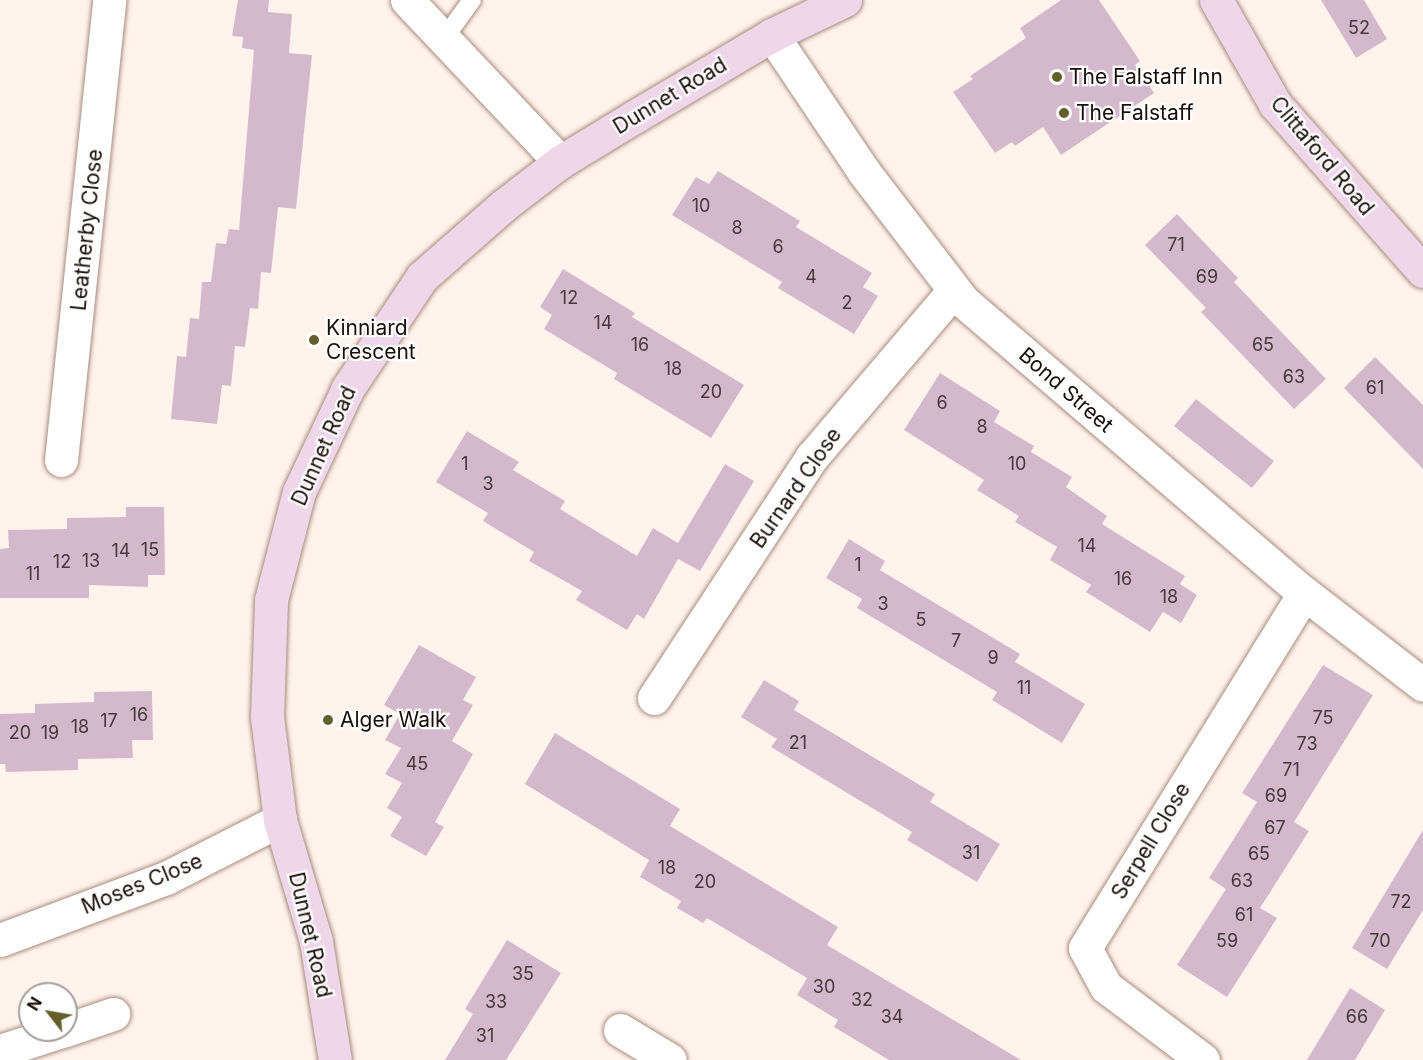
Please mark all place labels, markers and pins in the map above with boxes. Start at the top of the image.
place label: The Falstaff Inn [1069,64,1223,90]
marker: The Falstaff Inn [1050,70,1064,84]
place label: The Falstaff [1076,100,1193,126]
marker: The Falstaff [1057,106,1071,120]
place label: Kinniard Crescent [326,315,416,365]
marker: Kinniard Crescent [307,333,321,347]
place label: Alger Walk [340,707,447,733]
marker: Alger Walk [321,713,335,727]

